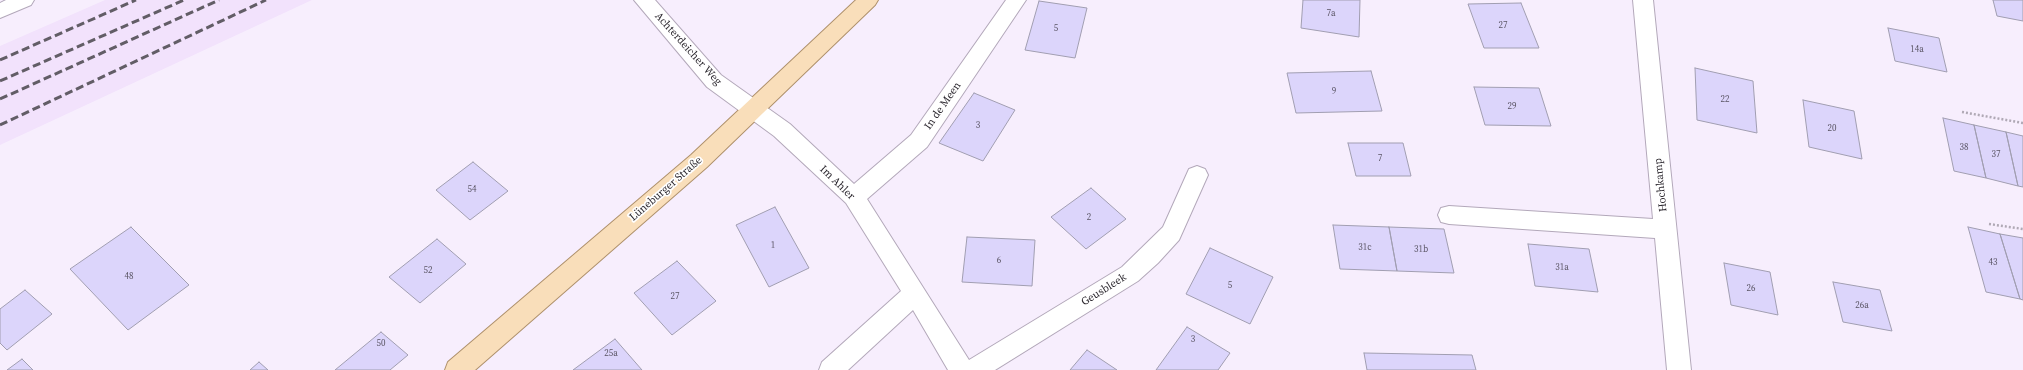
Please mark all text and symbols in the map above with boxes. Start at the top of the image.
house number: 7a [1326,9,1336,19]
street label: Achterdeicher Weg [652,10,724,88]
house number: 27 [1499,21,1507,31]
house number: 5 [1054,24,1058,34]
house number: 14a [1910,45,1924,55]
street label: In de Meen [922,80,964,132]
house number: 9 [1332,87,1336,97]
house number: 22 [1721,95,1729,105]
house number: 29 [1508,102,1516,112]
house number: 3 [976,121,980,131]
house number: 20 [1828,124,1836,134]
house number: 38 [1960,143,1968,153]
house number: 37 [1992,150,2000,160]
street label: Lüneburger Straße [627,154,705,224]
house number: 7 [1378,154,1382,164]
street label: Hochkamp [1652,157,1670,213]
street label: Im Ahler [817,163,857,203]
house number: 54 [468,185,476,195]
house number: 2 [1087,213,1091,223]
house number: 1 [771,241,775,251]
house number: 31c [1358,243,1372,253]
house number: 31b [1414,245,1428,255]
house number: 6 [997,256,1001,266]
house number: 43 [1989,258,1997,268]
house number: 31a [1555,263,1569,273]
house number: 52 [424,266,432,276]
street label: Geusbleek [1079,271,1129,309]
house number: 48 [125,272,133,282]
house number: 5 [1228,281,1232,291]
house number: 26 [1747,284,1755,294]
house number: 27 [671,292,679,302]
house number: 26a [1855,301,1869,311]
house number: 3 [1191,335,1195,345]
house number: 50 [377,339,385,349]
house number: 25a [604,349,618,359]

